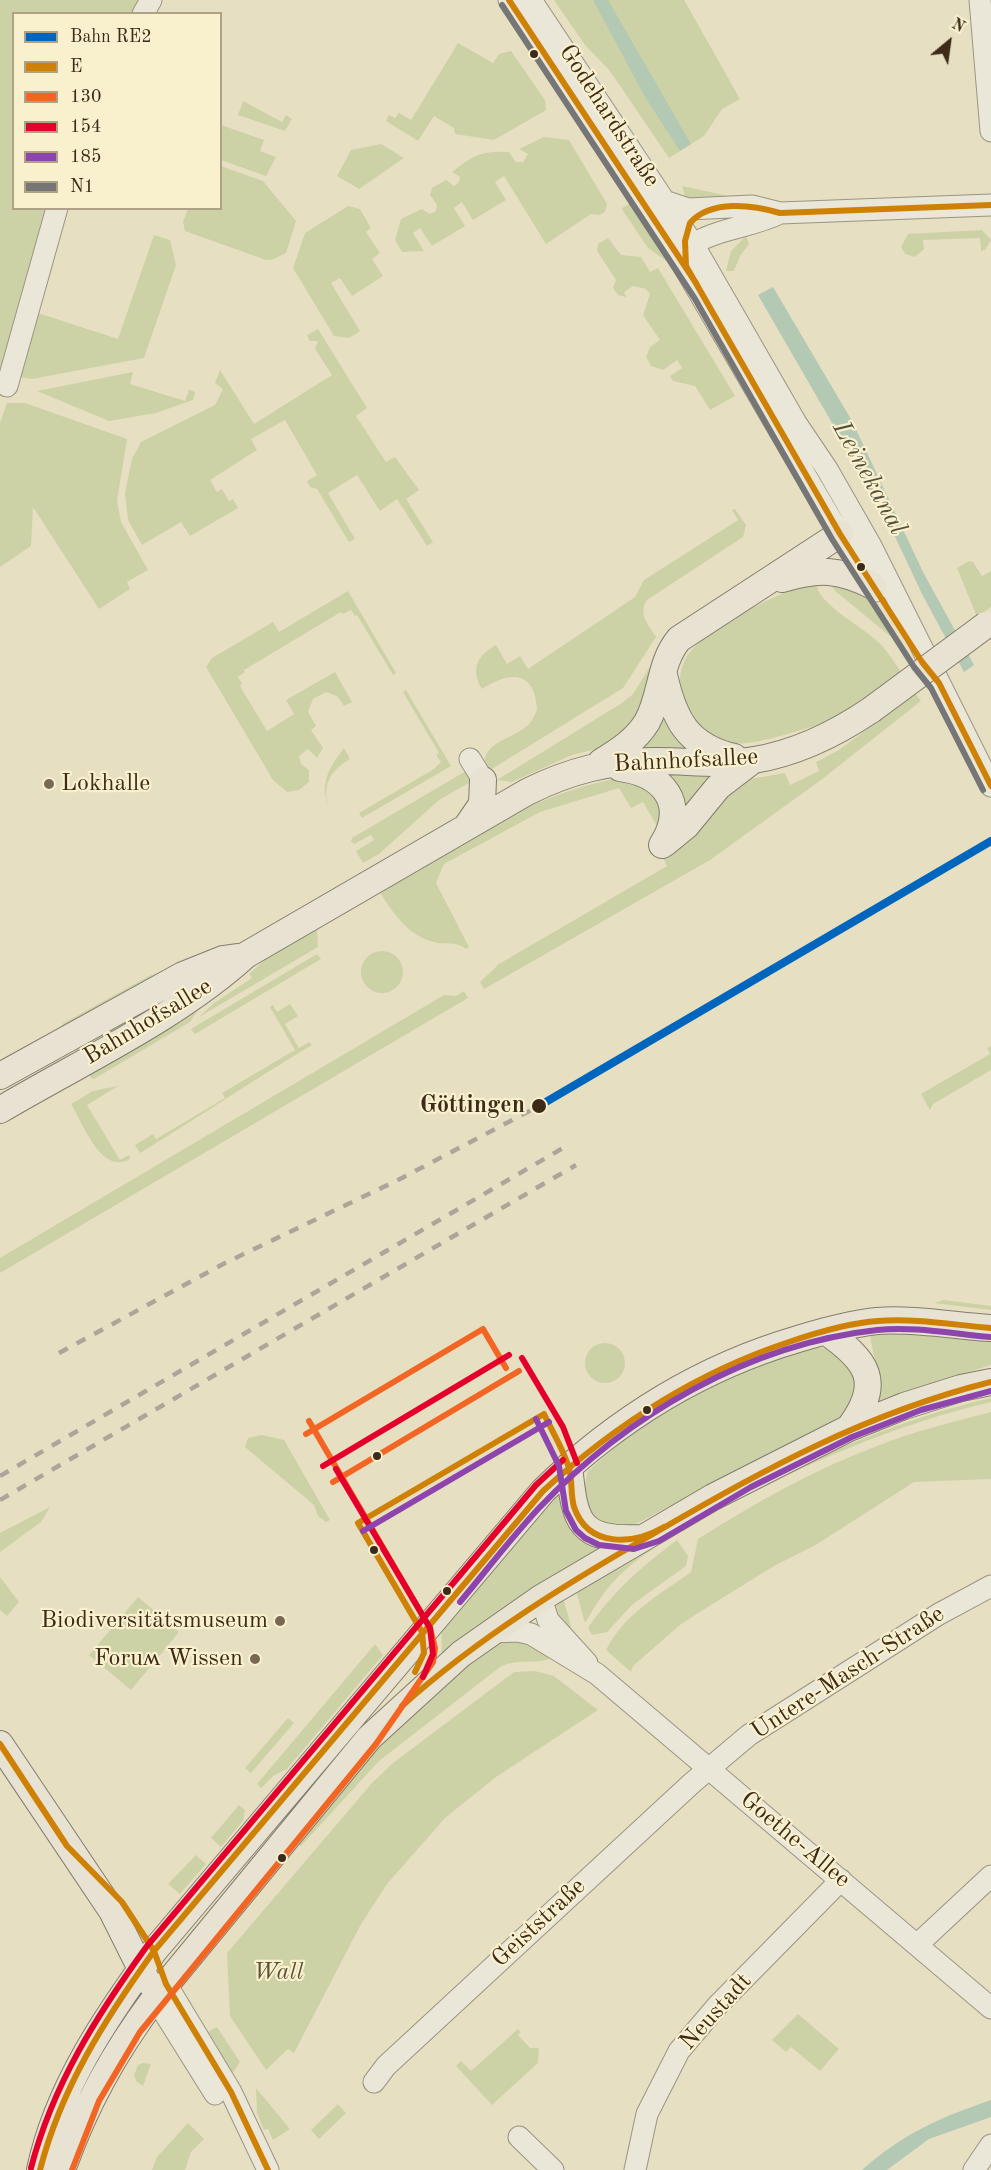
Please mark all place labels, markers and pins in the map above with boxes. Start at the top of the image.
unlabelled marker [528,48,540,60]
unlabelled marker [855,561,867,573]
place label: Lokhalle [61,770,150,798]
marker: Lokhalle [42,777,56,791]
place label: Göttingen [420,1092,525,1120]
marker: Göttingen [530,1097,548,1115]
unlabelled marker [641,1404,653,1416]
unlabelled marker [371,1450,383,1462]
unlabelled marker [368,1544,380,1556]
unlabelled marker [441,1585,453,1597]
place label: Biodiversitätsmuseum [40,1607,268,1635]
marker: Biodiversitätsmuseum [273,1614,287,1628]
place label: Foruʍ Wissen [94,1645,243,1673]
marker: Foruʍ Wissen [248,1652,262,1666]
unlabelled marker [276,1852,288,1864]

